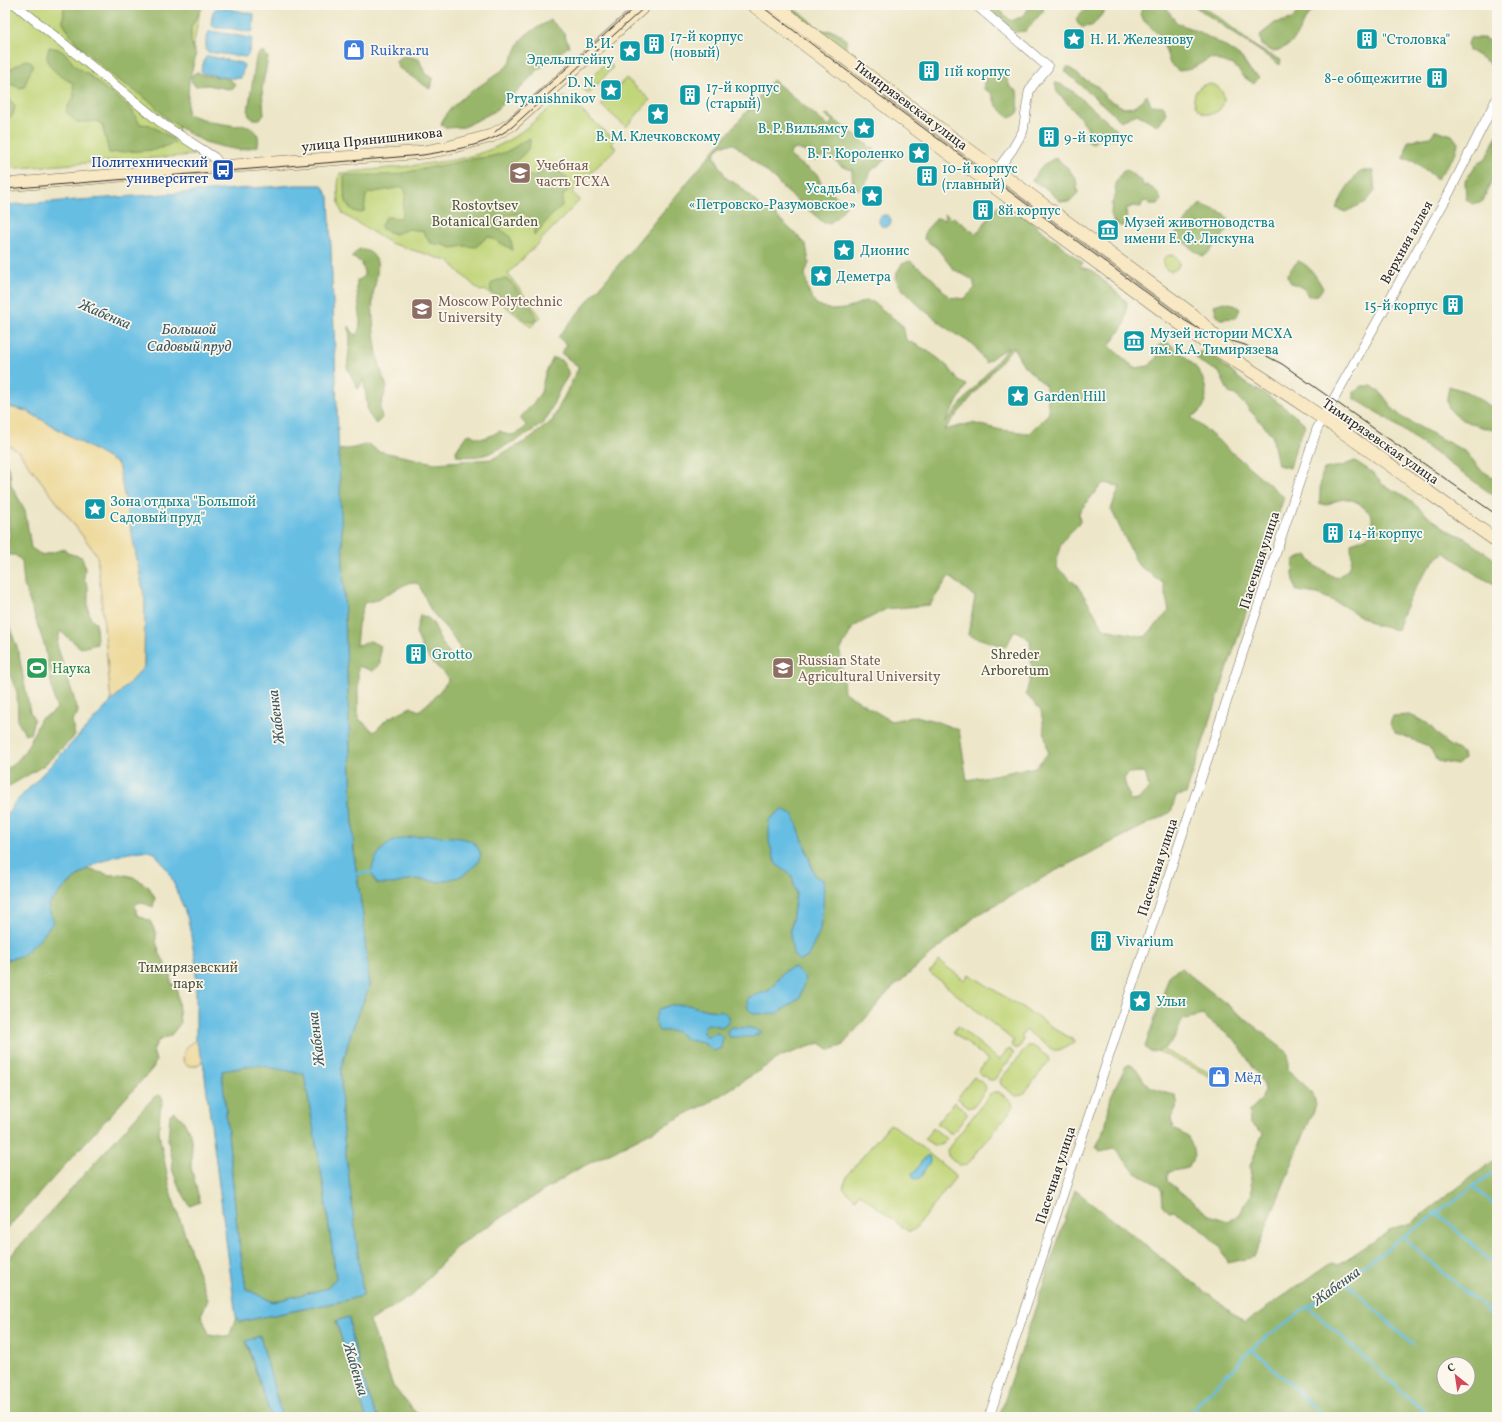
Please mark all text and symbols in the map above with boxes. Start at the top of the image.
place icon: Н. И. Железнову [1061,26,1087,52]
building icon: "Столовка" [1354,26,1380,52]
place label: 17-й корпус (новый) [670,28,743,63]
building icon: 17-й корпус (новый) [641,31,667,57]
place label: Н. И. Железнову [1090,31,1194,50]
place label: "Столовка" [1382,31,1450,50]
place label: В. И. Эдельштейну [527,35,614,70]
shop icon: Ruikra.ru [341,37,367,63]
place icon: В. И. Эдельштейну [617,38,643,64]
place label: Ruikra.ru [370,42,429,61]
street label: Тимирязевская улица [849,57,971,156]
building icon: 11й корпус [916,58,942,84]
place label: 11й корпус [944,63,1011,82]
building icon: 8-е общежитие [1424,65,1450,91]
place label: 8-е общежитие [1324,70,1422,89]
place label: D. N. Pryanishnikov [506,74,597,109]
place icon: D. N. Pryanishnikov [598,77,624,103]
place label: 17-й корпус (старый) [706,79,779,114]
building icon: 17-й корпус (старый) [677,82,703,108]
place icon: В. М. Клечковскому [645,101,671,127]
place icon: В. Р. Вильямсу [851,115,877,141]
place label: В. Р. Вильямсу [758,120,848,139]
street label: улица Прянишникова [301,124,444,157]
building icon: 9-й корпус [1036,124,1062,150]
place label: В. М. Клечковскому [596,128,721,147]
place label: 9-й корпус [1064,129,1133,148]
place icon: В. Г. Короленко [906,140,932,166]
place label: В. Г. Короленко [807,145,904,164]
place label: Политехнический университет [91,154,208,189]
bus stop icon: Политехнический университет [210,157,236,183]
place label: Учебная часть ТСХА [536,157,610,192]
school or university icon: Учебная часть ТСХА [507,160,533,186]
place label: 10-й корпус (главный) [942,160,1018,195]
building icon: 10-й корпус (главный) [914,163,940,189]
place label: Усадьба «Петровско-Разумовское» [689,180,856,215]
place icon: Усадьба «Петровско-Разумовское» [859,183,885,209]
park label: Rostovtsev Botanical Garden [432,197,538,232]
building icon: 8й корпус [970,197,996,223]
street label: Верхняя аллея [1377,198,1438,288]
place label: 8й корпус [998,202,1061,221]
place label: Музей животноводства имени Е. Ф. Лискуна [1124,214,1275,249]
museum icon: Музей животноводства имени Е. Ф. Лискуна [1095,217,1121,243]
place icon: Дионис [831,237,857,263]
place label: Дионис [860,242,909,261]
place icon: Деметра [808,263,834,289]
place label: Деметра [836,268,891,287]
building icon: 15-й корпус [1440,292,1466,318]
place label: Moscow Polytechnic University [438,293,562,328]
water label: Жабенка [74,295,134,336]
school or university icon: Moscow Polytechnic University [409,296,435,322]
place label: 15-й корпус [1364,297,1438,316]
water label: Большой Садовый пруд [147,320,231,358]
place label: Музей истории МСХА им. К.А. Тимирязева [1150,325,1293,360]
museum icon: Музей истории МСХА им. К.А. Тимирязева [1121,328,1147,354]
place icon: Garden Hill [1005,383,1031,409]
place label: Garden Hill [1034,388,1106,407]
street label: Тимирязевская улица [1318,395,1442,490]
place label: Зона отдыха "Большой Садовый пруд" [110,493,256,528]
place icon: Зона отдыха "Большой Садовый пруд" [82,496,108,522]
street label: Пасечная улица [1236,509,1285,612]
building icon: 14-й корпус [1320,520,1346,546]
place label: 14-й корпус [1348,525,1423,544]
building icon: Grotto [403,641,429,667]
place label: Grotto [432,646,473,665]
park label: Shreder Arboretum [981,646,1049,681]
place label: Russian State Agricultural University [798,652,941,687]
sports icon: Наука [24,655,50,681]
school or university icon: Russian State Agricultural University [770,655,796,681]
place label: Наука [52,660,91,679]
water label: Жабенка [264,688,291,746]
street label: Пасечная улица [1134,816,1183,919]
building icon: Vivarium [1088,928,1114,954]
place label: Vivarium [1116,933,1174,952]
park label: Тимирязевский парк [138,959,238,994]
place icon: Ульи [1127,988,1153,1014]
place label: Ульи [1156,993,1187,1012]
water label: Жабенка [304,1010,331,1068]
shop icon: Мёд [1206,1064,1232,1090]
place label: Мёд [1234,1069,1261,1088]
street label: Пасечная улица [1032,1124,1081,1227]
water label: Жабенка [1308,1263,1365,1312]
water label: Жабенка [336,1339,373,1399]
north arrow [1436,1356,1476,1396]
text: С [1445,1360,1459,1377]

